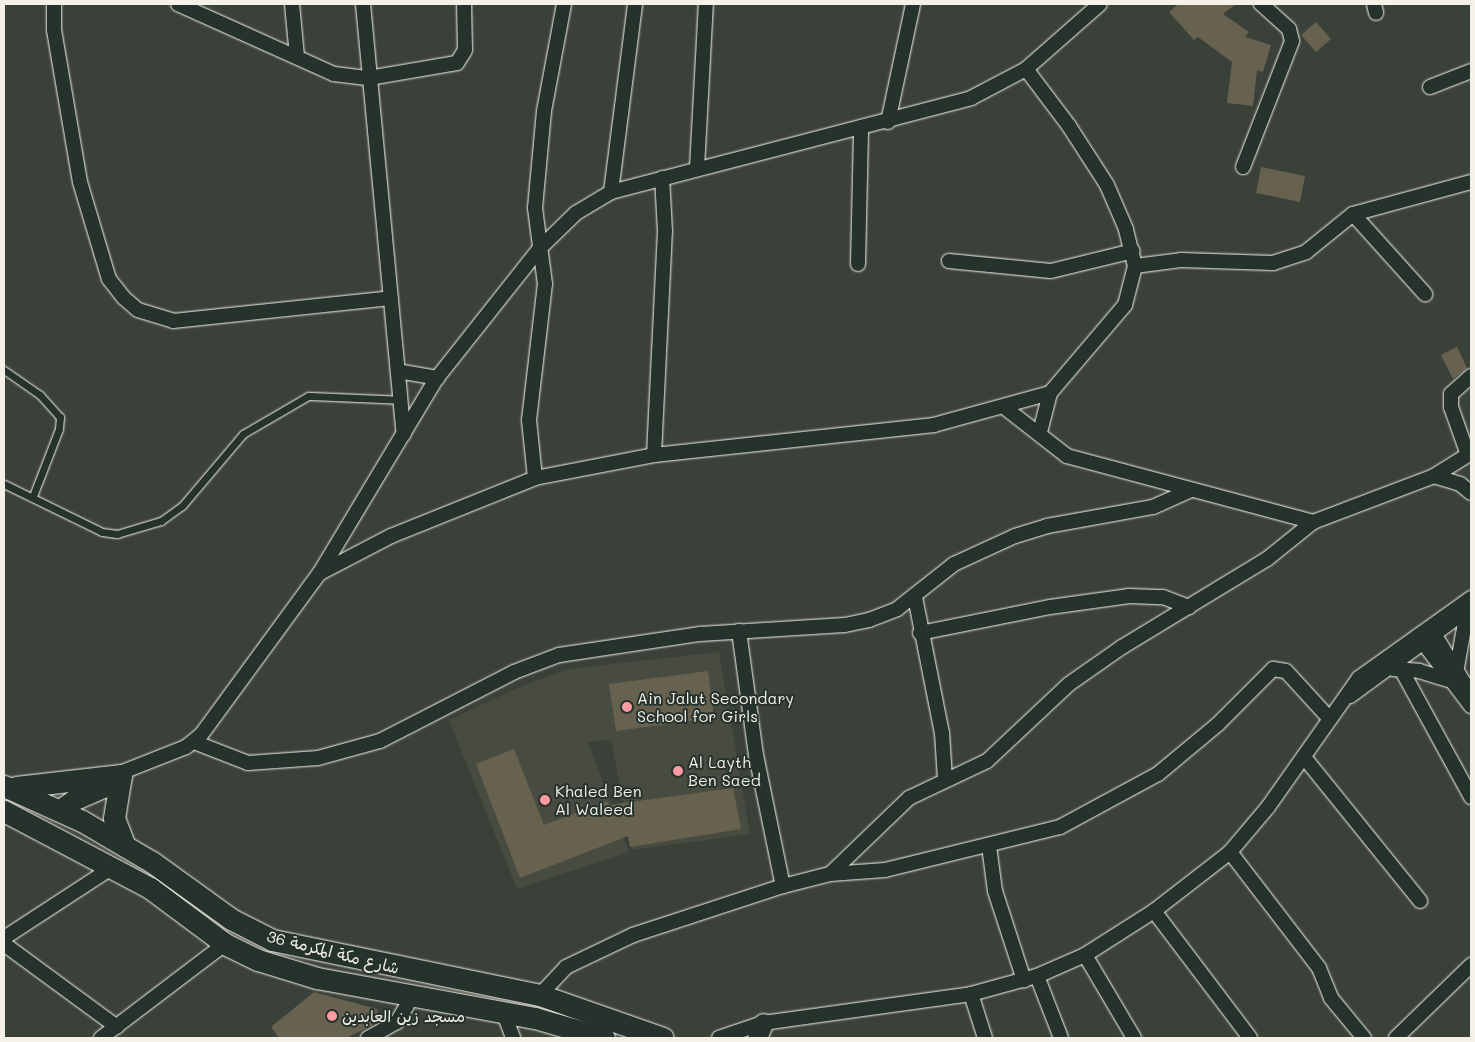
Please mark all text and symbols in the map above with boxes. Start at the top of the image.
place label: Ain Jalut Secondary School for Girls [637,688,794,726]
marker: Ain Jalut Secondary School for Girls [621,701,633,713]
place label: Al Layth Ben Saed [688,752,761,790]
marker: Al Layth Ben Saed [672,765,684,777]
place label: Khaled Ben Al Waleed [555,781,642,819]
marker: Khaled Ben Al Waleed [539,794,551,806]
street label: شارع مكة المكرمة 36 [265,926,401,978]
place label: مسجد زين العابدين [342,1006,465,1026]
marker: مسجد زين العابدين [326,1010,338,1022]

